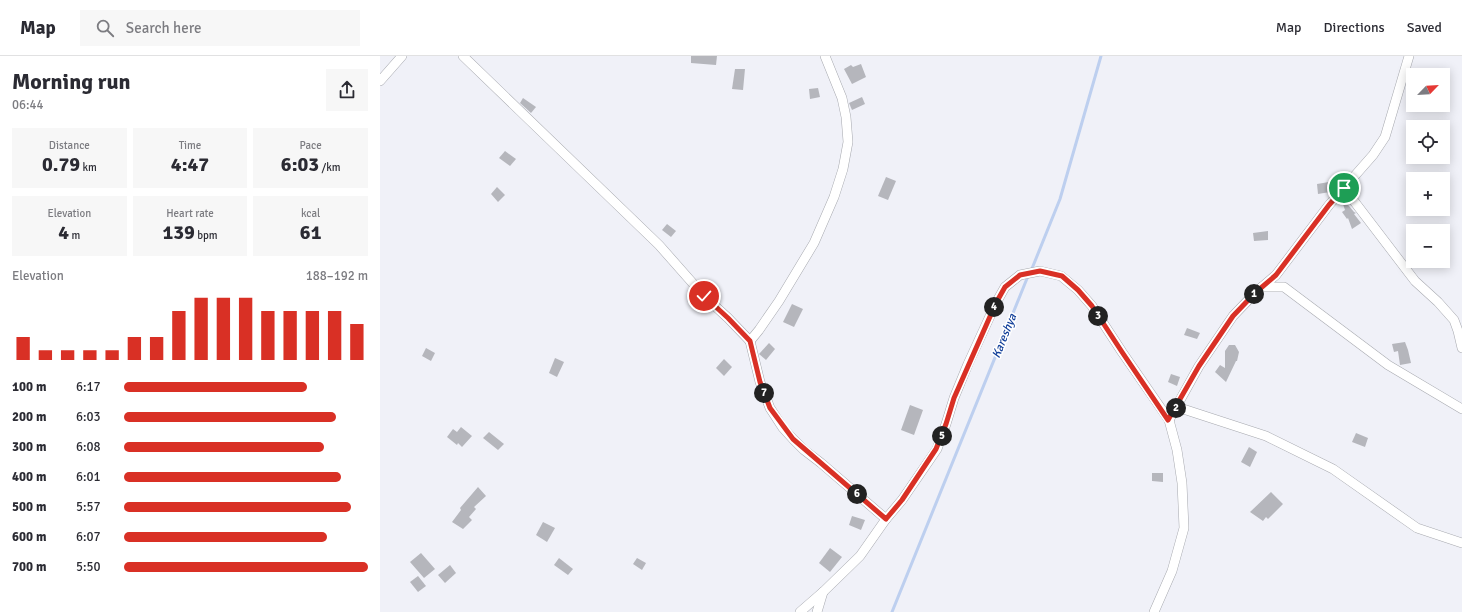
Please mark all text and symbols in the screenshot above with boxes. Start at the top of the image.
search box [80,10,360,46]
text: Map [20,16,56,40]
icon: search [94,17,116,39]
text: Search here [126,19,201,37]
text: Map [1276,19,1302,36]
text: Directions [1324,19,1385,36]
text: Saved [1407,19,1442,36]
text: Morning run [12,68,131,95]
north arrow [1406,68,1450,112]
map controls [1406,68,1450,268]
button: share [326,69,368,111]
text: 06:44 [12,97,44,113]
button: locate [1406,120,1450,164]
text: Distance [49,139,90,152]
text: Time [179,139,201,152]
text: Pace [300,139,322,152]
text: 0.79 [42,152,80,177]
text: 4:47 [171,152,209,177]
text: 6:03 [281,152,319,177]
text: km [80,161,97,174]
text: /km [319,161,340,174]
pin [1327,171,1361,205]
button: + [1406,172,1450,216]
icon: arrive [1333,177,1355,199]
text: Elevation [47,207,91,220]
text: Heart rate [166,207,214,220]
text: kcal [301,207,320,220]
text: 4 [58,220,69,245]
text: 139 [162,220,195,245]
text: 61 [300,220,321,245]
button: − [1406,224,1450,268]
text: m [69,229,80,242]
text: bpm [195,229,218,242]
text: Elevation [12,268,64,284]
text: 188–192 m [306,268,368,284]
pin [687,279,721,313]
pin: 1 [1244,284,1264,304]
icon: check [693,285,715,307]
text: 1 [1251,287,1257,300]
pin: 4 [984,297,1004,317]
text: 4 [991,300,997,313]
pin: 3 [1088,306,1108,326]
text: 3 [1095,309,1101,322]
water label: Kareshya [989,311,1020,361]
text: 100 m [12,379,46,395]
text: 6:17 [76,379,101,395]
pin: 7 [754,383,774,403]
text: 7 [761,386,767,399]
pin: 2 [1166,398,1186,418]
text: 2 [1173,401,1179,414]
text: 200 m [12,409,46,425]
text: 6:03 [76,409,101,425]
pin: 5 [932,426,952,446]
text: 5 [939,429,945,442]
text: 300 m [12,439,46,455]
text: 6:08 [76,439,101,455]
text: 400 m [12,469,46,485]
text: 6:01 [76,469,101,485]
pin: 6 [847,484,867,504]
text: 6 [854,487,860,500]
text: 500 m [12,499,46,515]
text: 5:57 [76,499,101,515]
text: 600 m [12,529,46,545]
text: 6:07 [76,529,101,545]
text: 700 m [12,559,46,575]
text: 5:50 [76,559,101,575]

